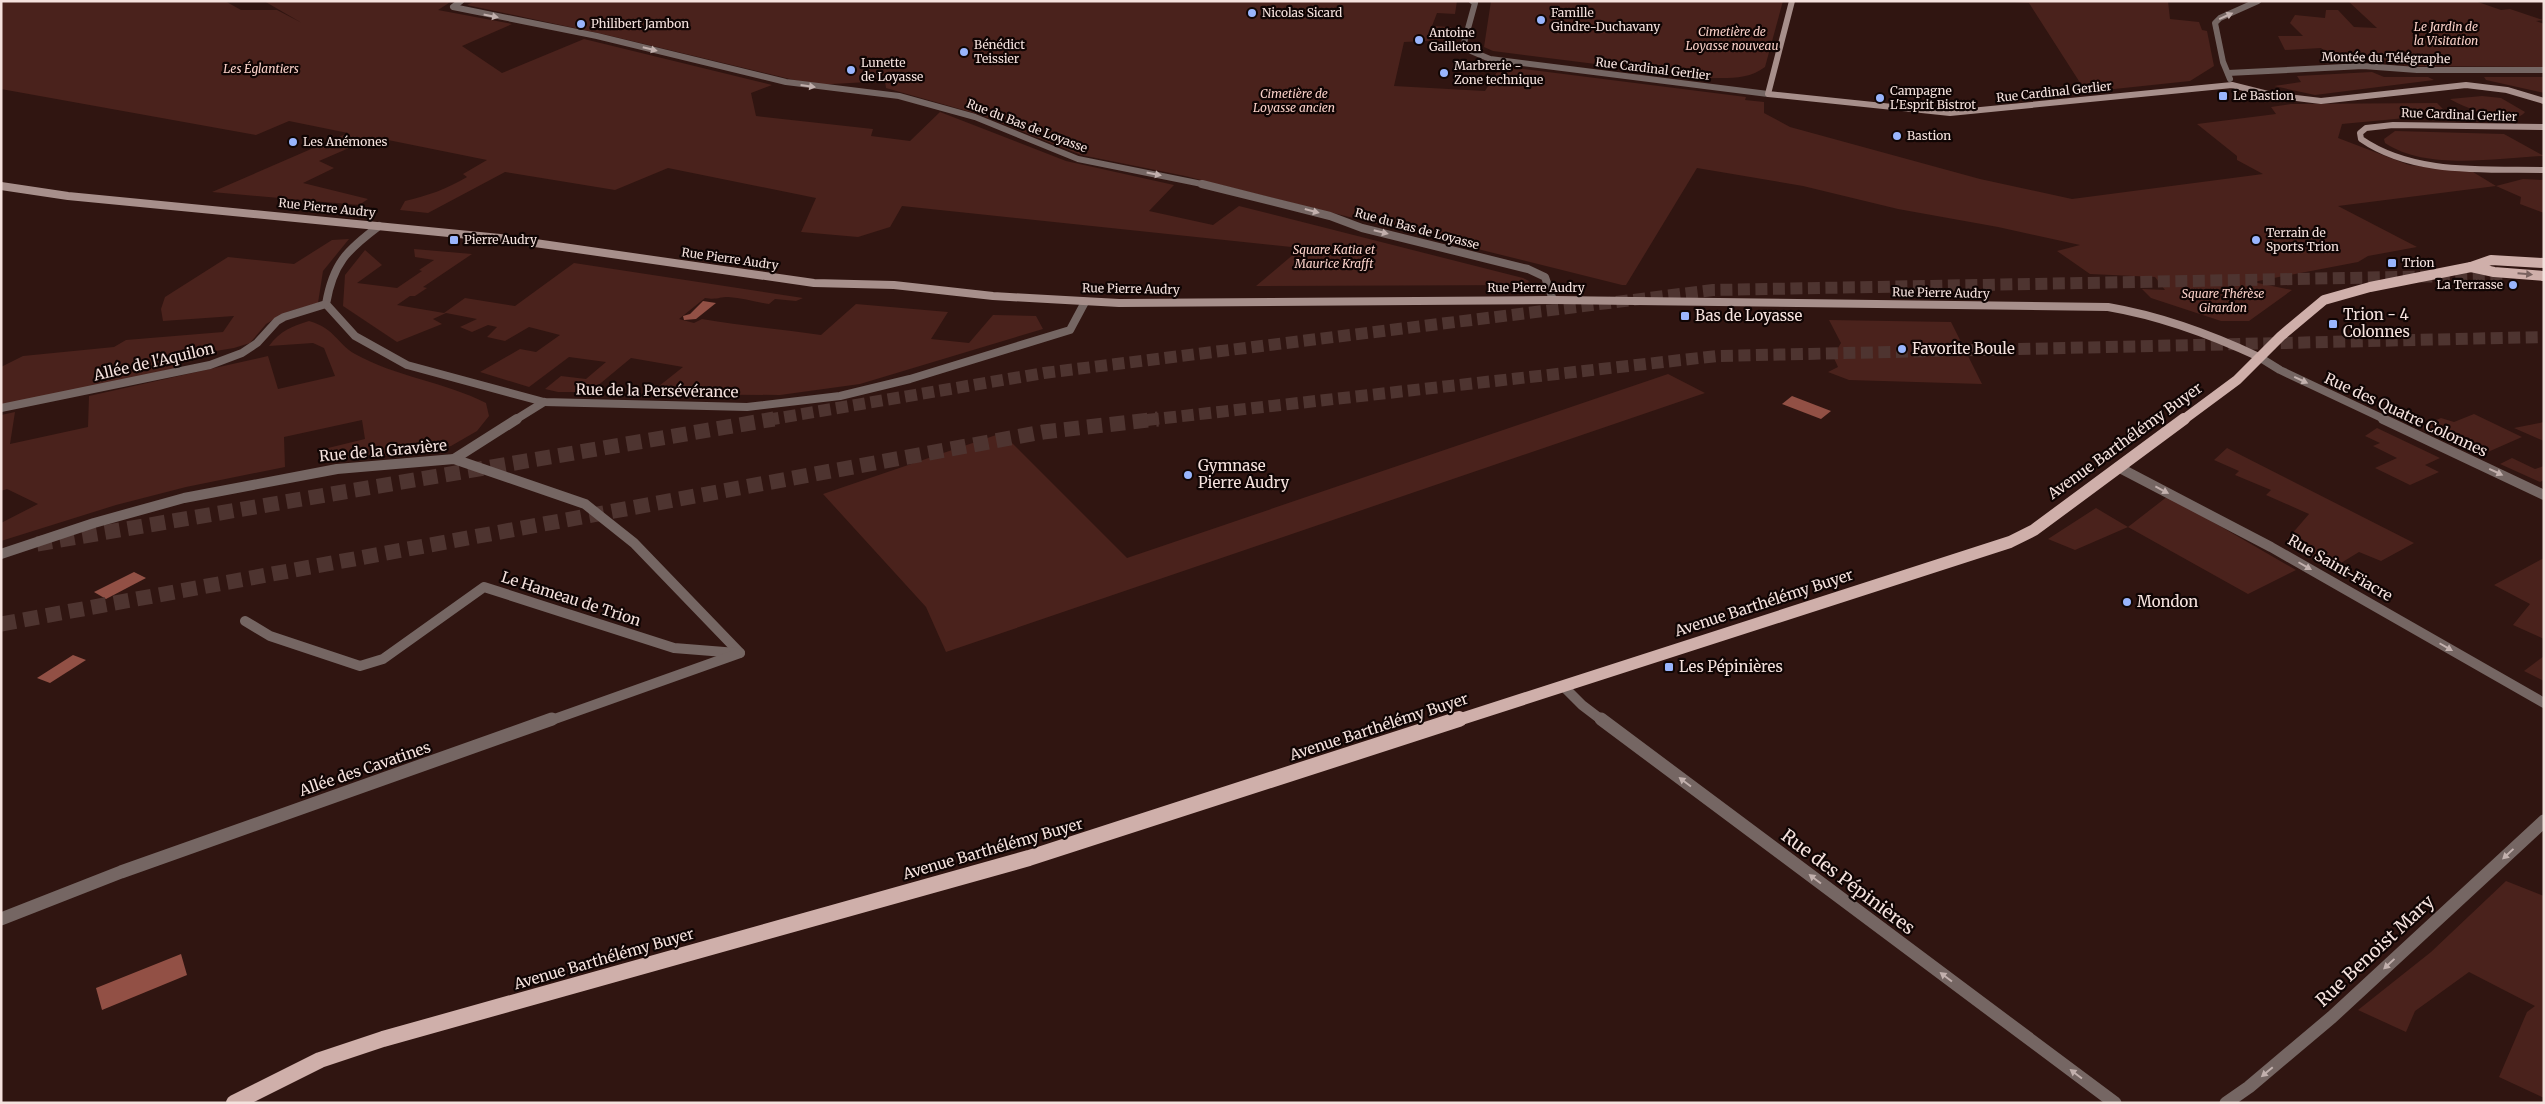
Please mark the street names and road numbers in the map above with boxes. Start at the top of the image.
street label: Montée du Télégraphe [2321,49,2451,66]
street label: Rue Cardinal Gerlier [1595,54,1712,83]
street label: Rue Cardinal Gerlier [1996,78,2113,105]
street label: Rue du Bas de Loyasse [965,96,1090,156]
street label: Rue Cardinal Gerlier [2401,105,2518,124]
street label: Rue Pierre Audry [278,195,376,220]
street label: Rue du Bas de Loyasse [1353,205,1481,252]
street label: Rue Pierre Audry [681,244,780,273]
street label: Rue Pierre Audry [1082,280,1180,297]
street label: Rue Pierre Audry [1487,280,1585,295]
street label: Rue Pierre Audry [1892,284,1990,301]
street label: Allée de l'Aquilon [91,338,216,385]
street label: Rue des Quatre Colonnes [2322,368,2491,461]
street label: Avenue Barthélémy Buyer [2043,378,2206,504]
street label: Rue de la Persévérance [575,380,739,401]
street label: Rue de la Gravière [318,435,448,466]
street label: Rue Saint-Fiacre [2285,530,2396,605]
street label: Avenue Barthélémy Buyer [1671,565,1856,641]
street label: Le Hameau de Trion [499,567,643,630]
street label: Avenue Barthélémy Buyer [1286,689,1471,765]
street label: Allée des Cavatines [296,737,433,800]
street label: Avenue Barthélémy Buyer [900,814,1085,884]
street label: Rue des Pépinières [1777,824,1920,939]
street label: Rue Benoist Mary [2311,889,2439,1011]
street label: Avenue Barthélémy Buyer [511,924,696,994]

